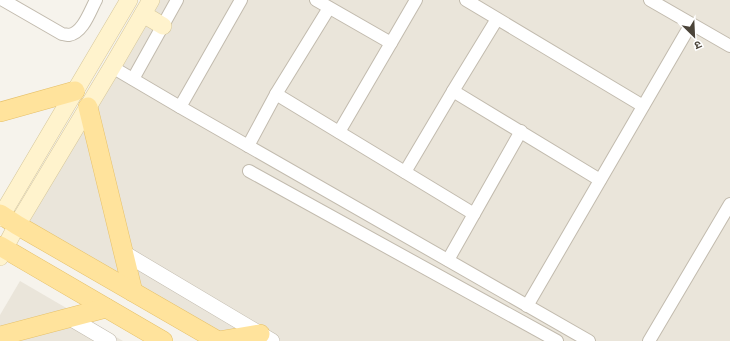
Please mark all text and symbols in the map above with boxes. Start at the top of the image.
north arrow [674,16,714,56]
text: उ [691,37,704,53]

